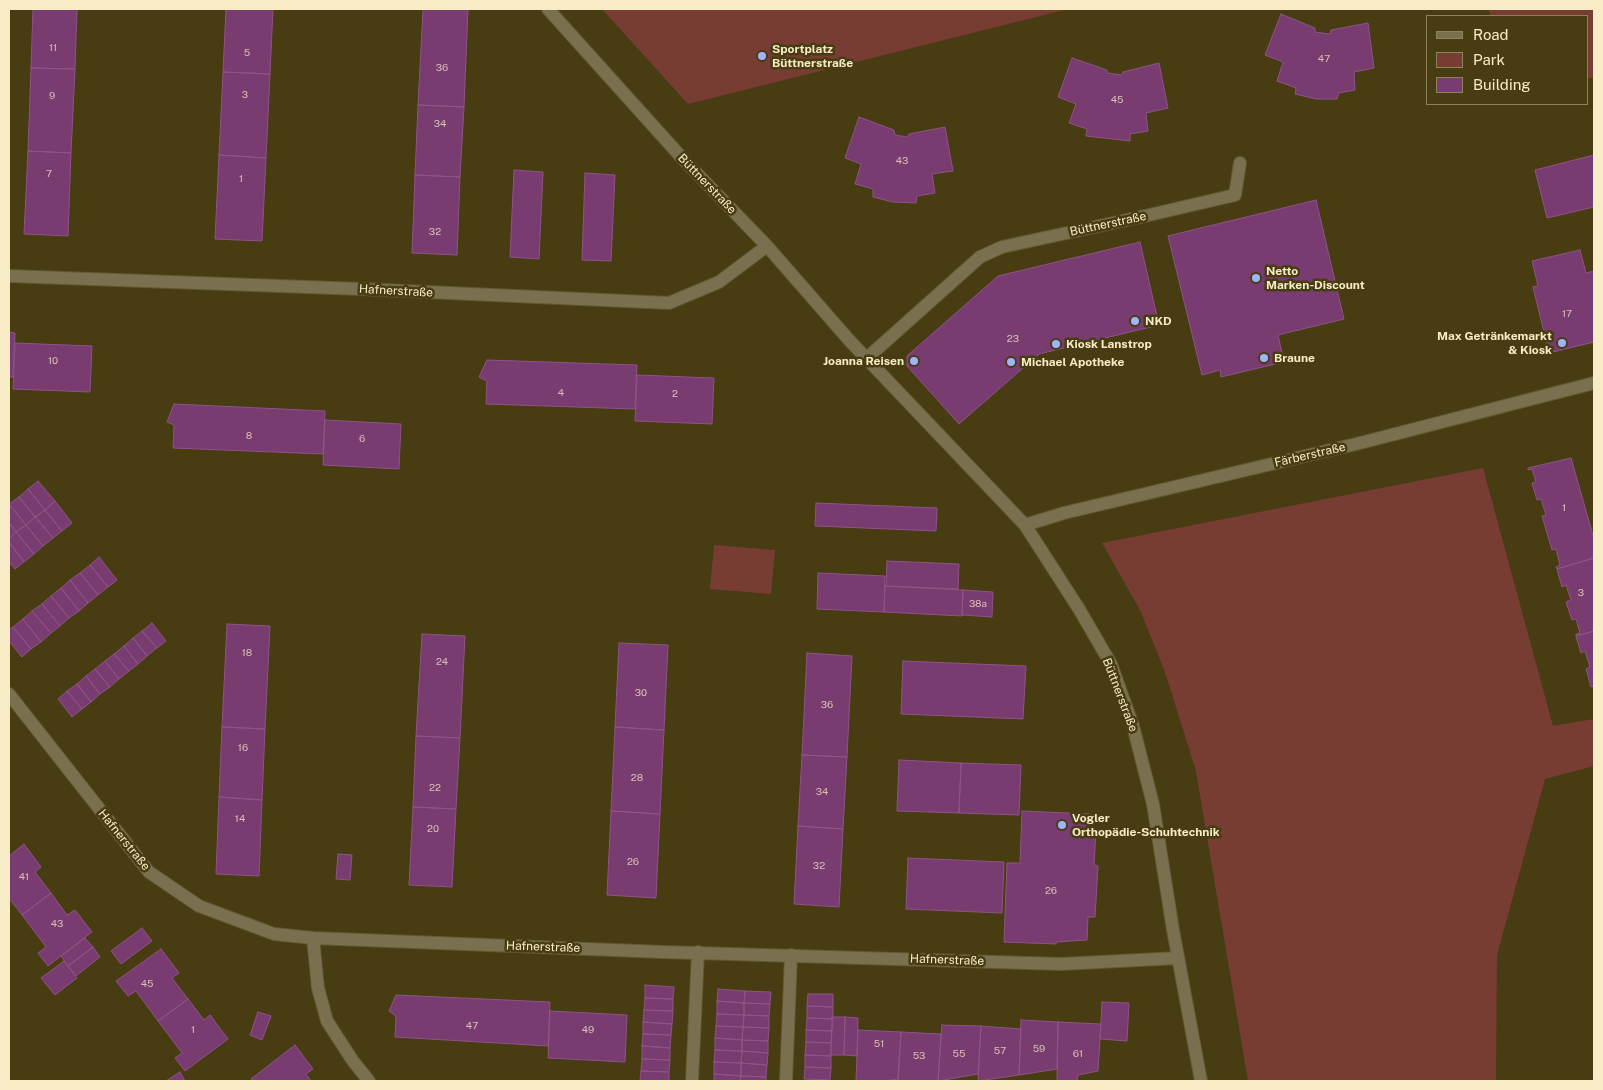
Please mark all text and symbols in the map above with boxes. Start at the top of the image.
legend [1426,15,1588,105]
text: Road [1473,26,1509,43]
house number: 11 [49,42,57,54]
place label: Sportplatz Büttnerstraße [772,42,853,70]
house number: 5 [244,47,250,59]
marker: Sportplatz Büttnerstraße [756,50,768,62]
text: Park [1473,51,1505,68]
house number: 47 [1318,53,1330,65]
house number: 36 [436,62,448,74]
text: Building [1473,76,1531,93]
house number: 3 [242,89,248,101]
house number: 9 [49,90,55,102]
house number: 45 [1111,94,1123,106]
house number: 34 [434,118,446,130]
street label: Büttnerstraße [675,151,739,217]
house number: 43 [896,155,908,167]
house number: 7 [46,168,52,180]
house number: 1 [239,173,243,185]
street label: Büttnerstraße [1068,209,1148,239]
house number: 32 [429,226,441,238]
place label: Netto Marken-Discount [1266,264,1365,292]
marker: Netto Marken-Discount [1250,272,1262,284]
street label: Hafnerstraße [359,282,433,300]
house number: 17 [1562,308,1572,320]
place label: NKD [1145,314,1172,328]
marker: NKD [1129,315,1141,327]
place label: Max Getränkemarkt & Kiosk [1437,329,1552,357]
house number: 23 [1007,333,1019,345]
place label: Kiosk Lanstrop [1066,337,1152,351]
marker: Max Getränkemarkt & Kiosk [1556,337,1568,349]
marker: Kiosk Lanstrop [1050,338,1062,350]
place label: Braune [1274,351,1315,365]
marker: Braune [1258,352,1270,364]
place label: Joanna Reisen [823,354,904,368]
house number: 10 [48,355,58,367]
marker: Joanna Reisen [908,355,920,367]
place label: Michael Apotheke [1021,355,1124,369]
marker: Michael Apotheke [1005,356,1017,368]
house number: 4 [558,387,564,399]
house number: 2 [672,388,678,400]
house number: 8 [246,430,252,442]
house number: 6 [359,433,365,445]
street label: Färberstraße [1273,440,1347,470]
house number: 1 [1562,502,1566,514]
house number: 3 [1578,587,1584,599]
house number: 38a [969,598,987,610]
house number: 18 [242,647,252,659]
house number: 24 [436,656,448,668]
street label: Büttnerstraße [1099,656,1141,734]
house number: 30 [635,687,647,699]
house number: 36 [821,699,833,711]
house number: 16 [238,742,248,754]
house number: 28 [631,772,643,784]
house number: 22 [429,782,441,794]
house number: 34 [816,786,828,798]
street label: Hafnerstraße [95,807,153,873]
place label: Vogler Orthopädie-Schuhtechnik [1072,811,1220,839]
house number: 14 [235,813,245,825]
marker: Vogler Orthopädie-Schuhtechnik [1056,819,1068,831]
house number: 20 [427,823,439,835]
house number: 26 [627,856,639,868]
house number: 32 [813,860,825,872]
house number: 41 [19,871,29,883]
house number: 26 [1045,885,1057,897]
house number: 43 [51,918,63,930]
street label: Hafnerstraße [506,939,580,955]
street label: Hafnerstraße [910,952,984,968]
house number: 45 [141,978,153,990]
house number: 47 [466,1020,478,1032]
house number: 1 [191,1024,195,1036]
house number: 49 [582,1024,594,1036]
house number: 51 [874,1038,884,1050]
house number: 59 [1033,1043,1045,1055]
house number: 57 [994,1045,1006,1057]
house number: 55 [953,1048,965,1060]
house number: 61 [1073,1048,1083,1060]
house number: 53 [913,1050,925,1062]

